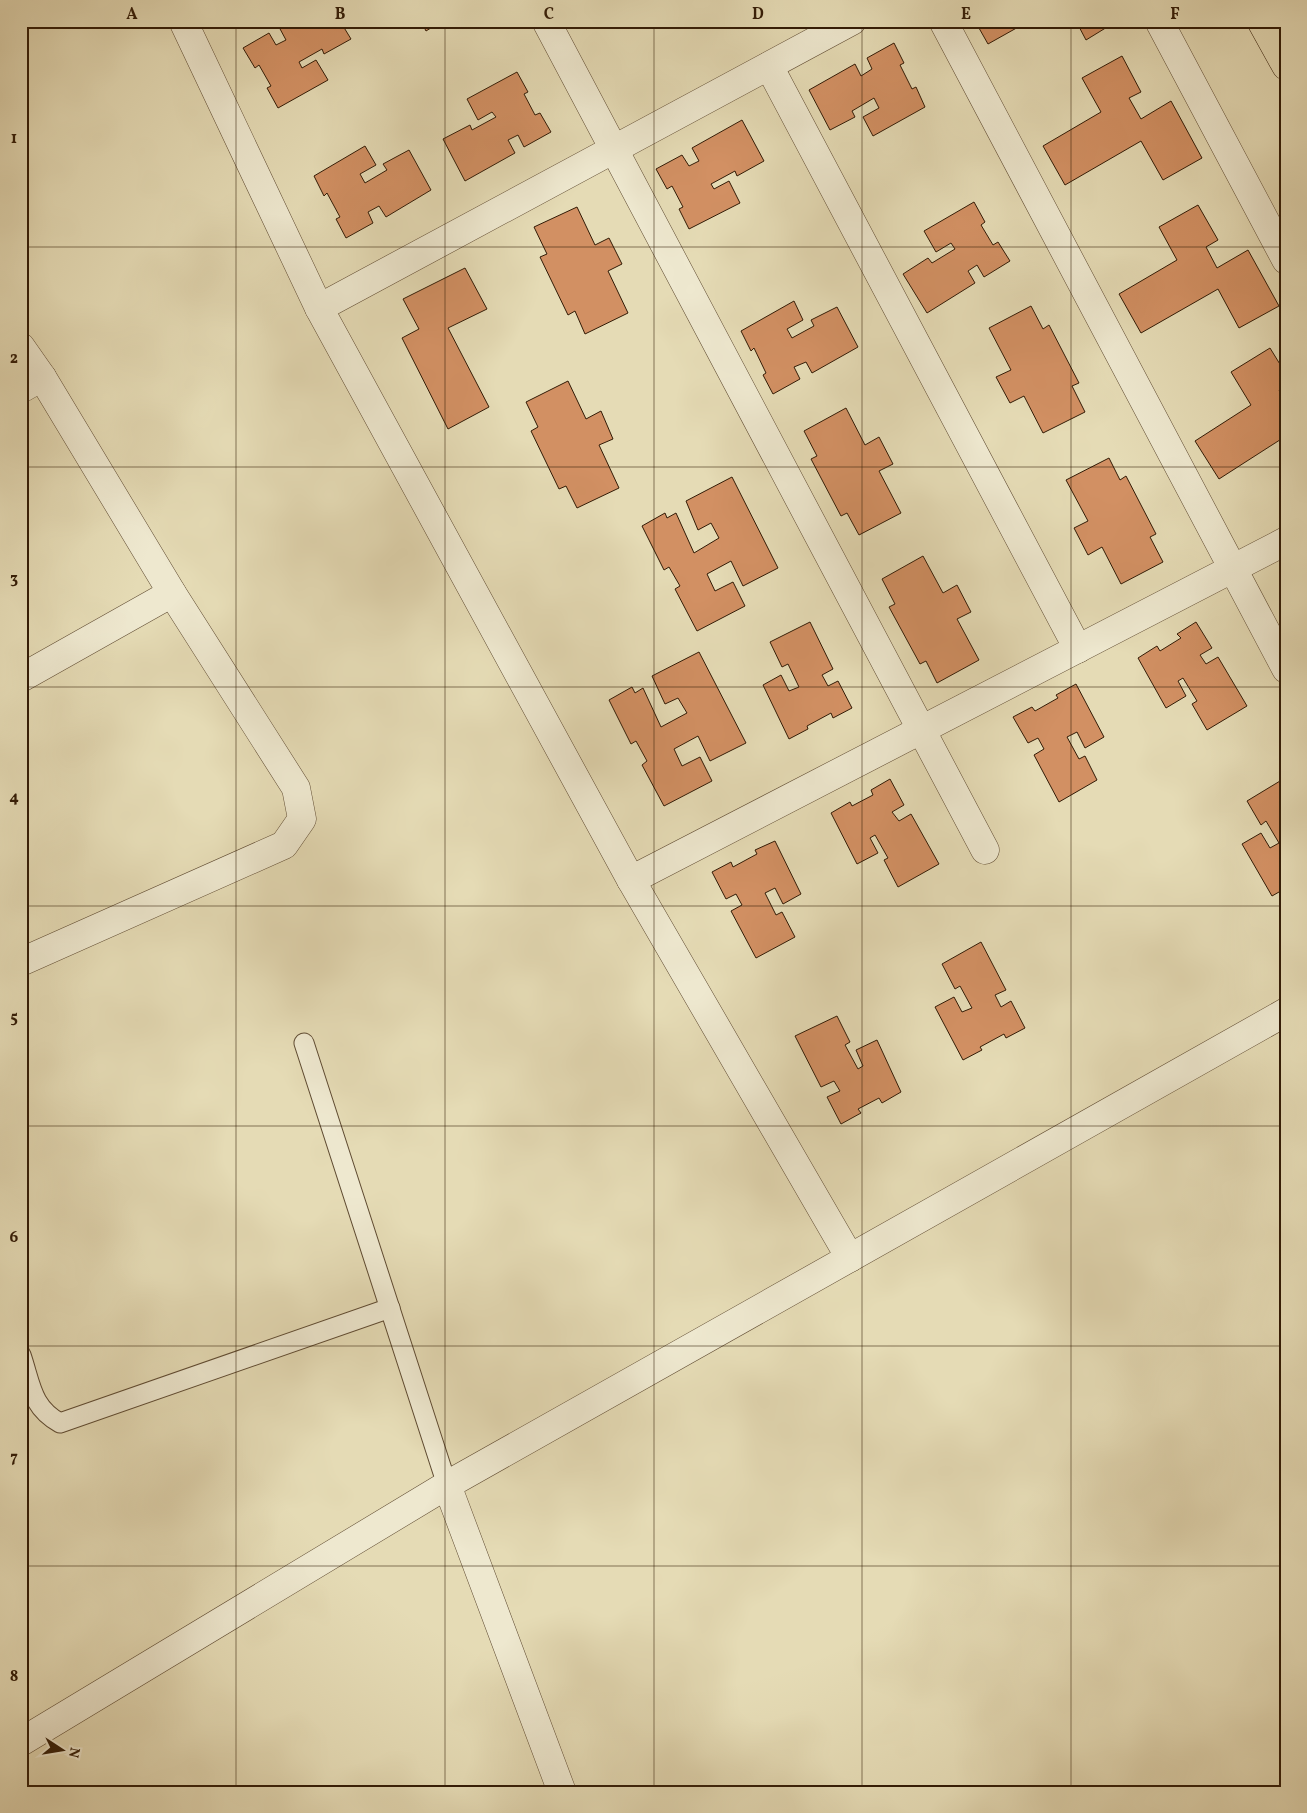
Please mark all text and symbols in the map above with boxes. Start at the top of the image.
text: A [126,4,138,26]
text: B [335,4,346,26]
text: C [544,4,554,26]
text: D [752,4,764,26]
text: E [961,4,971,26]
text: F [1170,4,1180,26]
text: 1 [11,128,17,150]
text: 2 [10,348,18,370]
text: 3 [10,568,18,590]
text: 4 [9,787,19,809]
text: 5 [10,1007,18,1029]
text: 6 [10,1227,19,1249]
text: 7 [10,1447,18,1469]
text: 8 [10,1666,18,1688]
north arrow [38,1726,88,1776]
text: N [63,1745,84,1759]

